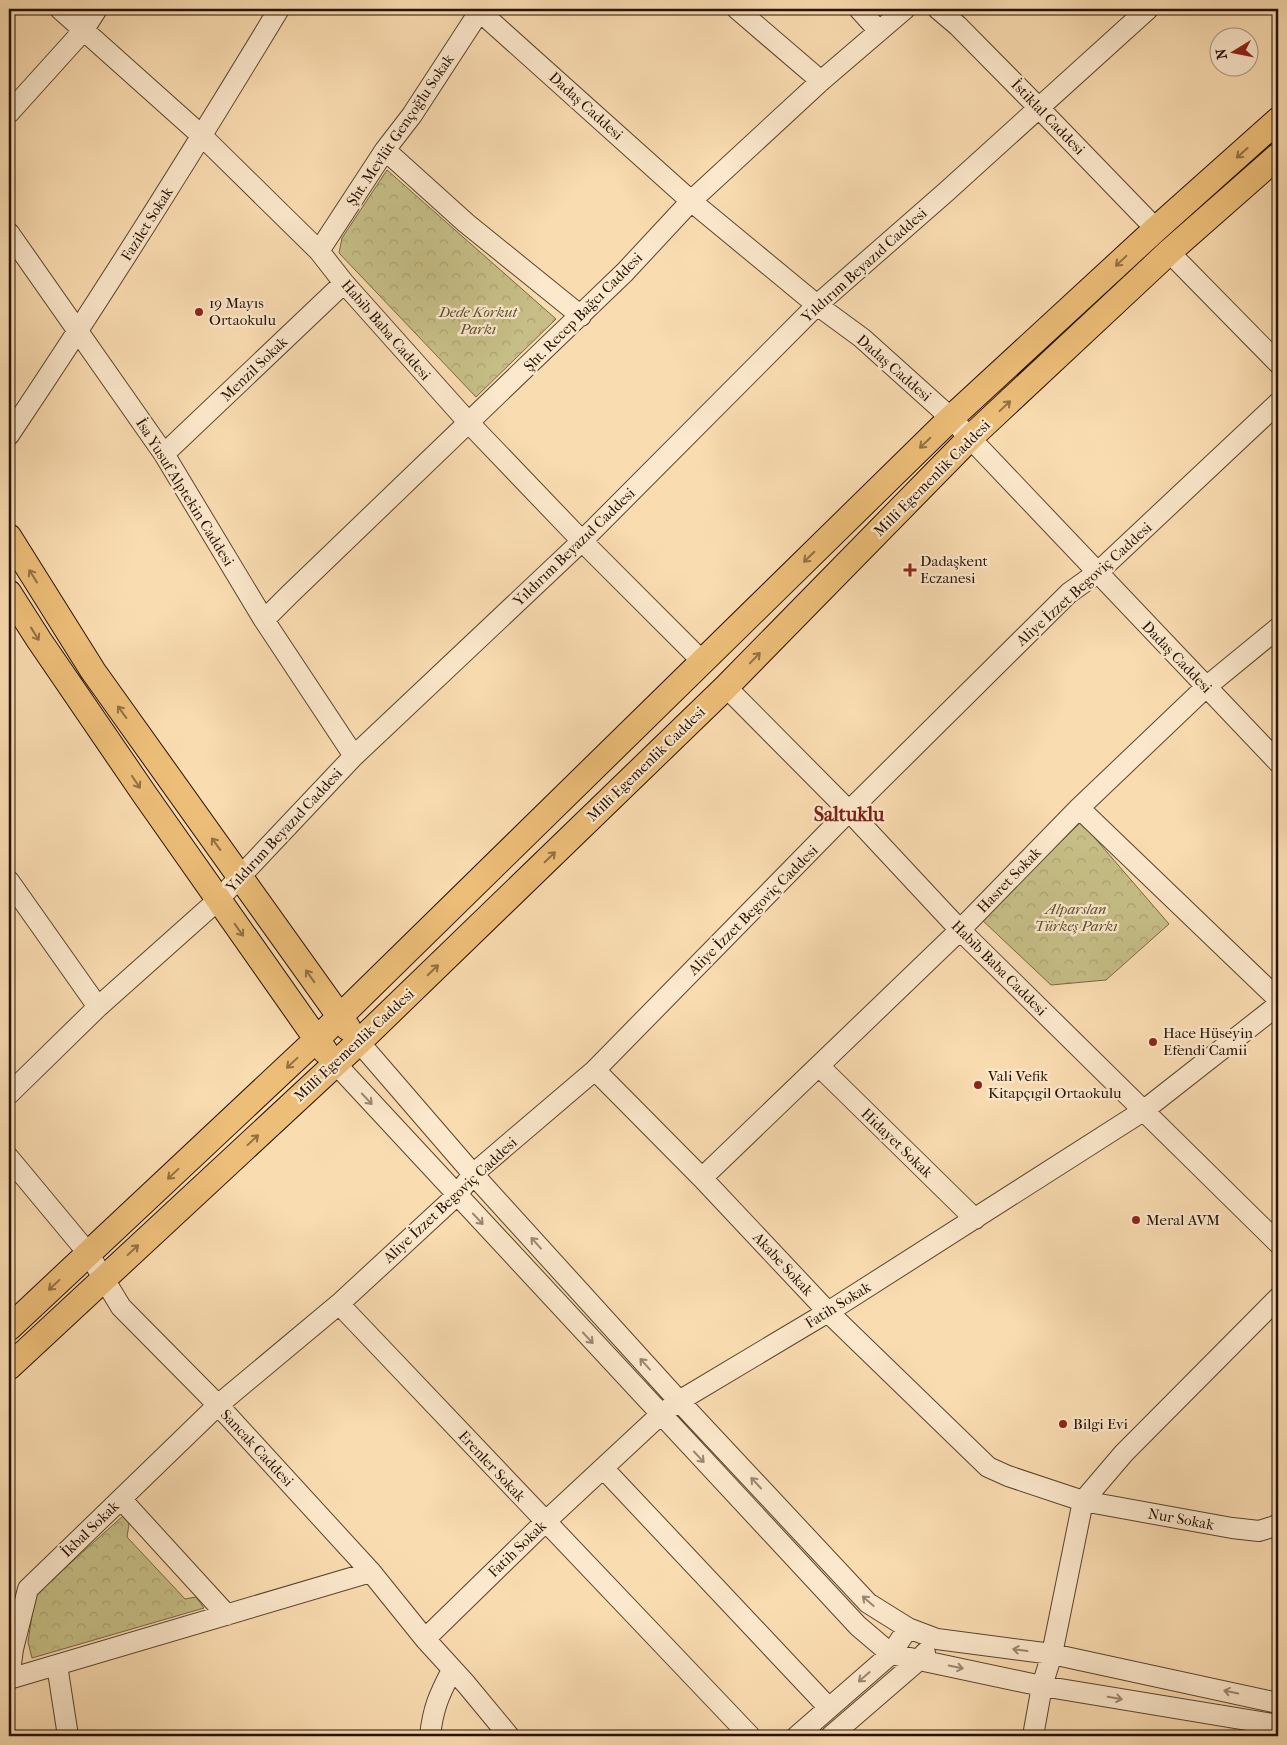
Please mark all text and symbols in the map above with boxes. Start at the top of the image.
north arrow [1210,28,1260,78]
text: N [1212,47,1231,61]
street label: Şht. Mevlüt Gençoğlu Sokak [342,51,458,209]
street label: Dadaş Caddesi [545,68,627,144]
street label: İstiklal Caddesi [1007,75,1089,159]
one-way arrow [1235,147,1248,158]
street label: Fazilet Sokak [117,184,177,264]
street label: Yıldırım Beyazıd Caddesi [797,204,931,327]
street label: Şht. Recep Bağcı Caddesi [520,248,647,375]
one-way arrow [1114,255,1127,267]
street label: Habib Baba Caddesi [337,276,435,384]
place label: 19 Mayıs Ortaokulu [209,294,276,329]
park label: Dede Korkut Parkı [438,303,519,338]
marker: 19 Mayıs Ortaokulu [193,306,205,318]
street label: Dadaş Caddesi [853,331,935,406]
street label: Menzil Sokak [217,333,291,405]
one-way arrow [998,400,1011,412]
street label: İsa Yusuf Alptekin Caddesi [132,415,238,570]
street label: Millî Egemenlik Caddesi [870,416,994,540]
one-way arrow [919,437,931,449]
street label: Yıldırım Beyazıd Caddesi [509,484,639,611]
street label: Aliye İzzet Begoviç Caddesi [1012,518,1156,650]
one-way arrow [802,551,815,563]
place label: Dadaşkent Eczanesi [920,552,989,587]
marker: Dadaşkent Eczanesi [904,564,916,576]
one-way arrow [28,569,38,583]
street label: Dadaş Caddesi [1138,617,1216,697]
one-way arrow [30,626,40,640]
one-way arrow [748,652,761,664]
street label: Millî Egemenlik Caddesi [583,702,709,825]
one-way arrow [117,705,127,719]
street label: Yıldırım Beyazıd Caddesi [221,764,346,896]
one-way arrow [131,775,141,789]
district label: Saltuklu [814,803,885,826]
one-way arrow [211,837,221,851]
street label: Aliye İzzet Begoviç Caddesi [684,841,822,979]
street label: Hasret Sokak [973,843,1045,917]
one-way arrow [544,851,557,863]
park label: Alparslan Türkeş Parkı [1034,900,1118,935]
street label: Habib Baba Caddesi [948,917,1051,1020]
one-way arrow [234,923,244,937]
one-way arrow [427,964,440,976]
one-way arrow [305,970,316,984]
street label: Millî Egemenlik Caddesi [290,984,418,1105]
place label: Hace Hüseyin Efendi Camii [1163,1024,1253,1059]
marker: Hace Hüseyin Efendi Camii [1147,1036,1159,1048]
one-way arrow [285,1057,298,1069]
place label: Vali Vefik Kitapçıgil Ortaokulu [987,1067,1122,1102]
marker: Vali Vefik Kitapçıgil Ortaokulu [972,1079,984,1091]
one-way arrow [362,1093,373,1106]
street label: Hidayet Sokak [858,1104,937,1182]
street label: Aliye İzzet Begoviç Caddesi [379,1133,521,1267]
one-way arrow [246,1134,259,1146]
one-way arrow [166,1168,179,1180]
place label: Meral AVM [1146,1211,1220,1229]
one-way arrow [472,1212,484,1225]
marker: Meral AVM [1130,1214,1142,1226]
street label: Akabe Sokak [748,1228,817,1300]
one-way arrow [530,1237,542,1250]
one-way arrow [127,1244,140,1256]
street label: Fatih Sokak [802,1278,874,1332]
one-way arrow [48,1279,61,1291]
one-way arrow [582,1331,594,1344]
one-way arrow [639,1357,651,1370]
street label: Sancak Caddesi [217,1406,298,1491]
place label: Bilgi Evi [1073,1415,1128,1433]
marker: Bilgi Evi [1057,1418,1069,1430]
street label: Erenler Sokak [455,1427,530,1505]
one-way arrow [693,1450,705,1463]
one-way arrow [750,1476,762,1489]
street label: İkbal Sokak [57,1497,123,1561]
street label: Nur Sokak [1147,1504,1216,1534]
street label: Fatih Sokak [484,1517,550,1581]
one-way arrow [861,1595,874,1606]
one-way arrow [1012,1645,1028,1655]
one-way arrow [947,1663,963,1673]
one-way arrow [858,1671,871,1683]
one-way arrow [1223,1687,1239,1697]
one-way arrow [1107,1693,1123,1703]

